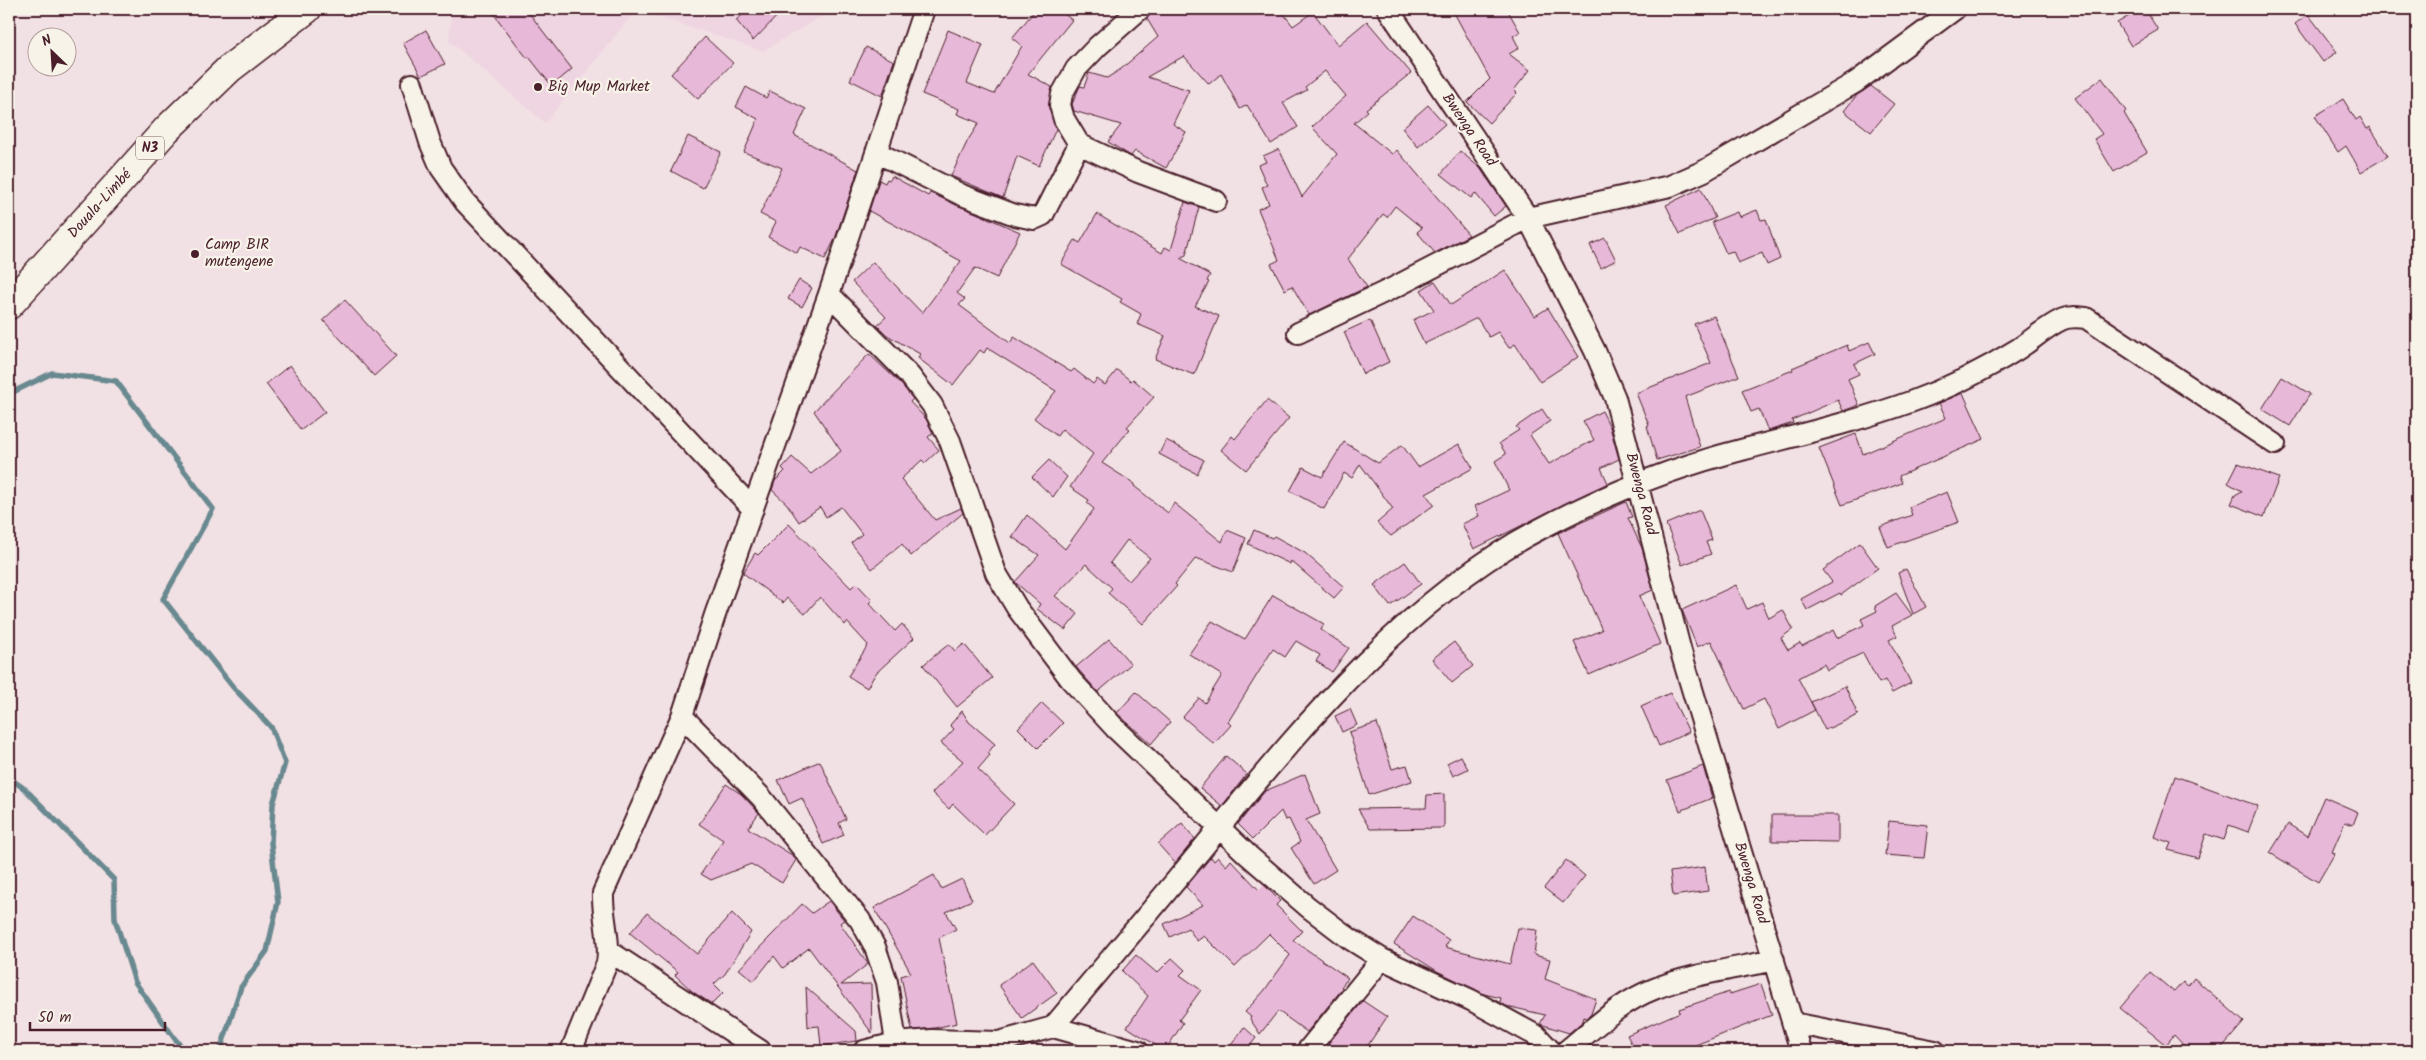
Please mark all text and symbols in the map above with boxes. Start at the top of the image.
north arrow [28,28,78,78]
text: N [38,29,56,53]
place label: Big Mup Market [548,75,650,99]
marker: Big Mup Market [532,81,544,93]
street label: Bwenga Road [1435,88,1503,172]
road number: N3 [136,136,164,160]
street label: Douala-Limbé [62,163,139,244]
place label: Camp BIR mutengene [205,233,274,274]
marker: Camp BIR mutengene [189,248,201,260]
street label: Bwenga Road [1618,450,1664,538]
street label: Bwenga Road [1727,839,1775,927]
scale bar [30,1000,165,1032]
text: 50 m [38,1006,72,1030]

